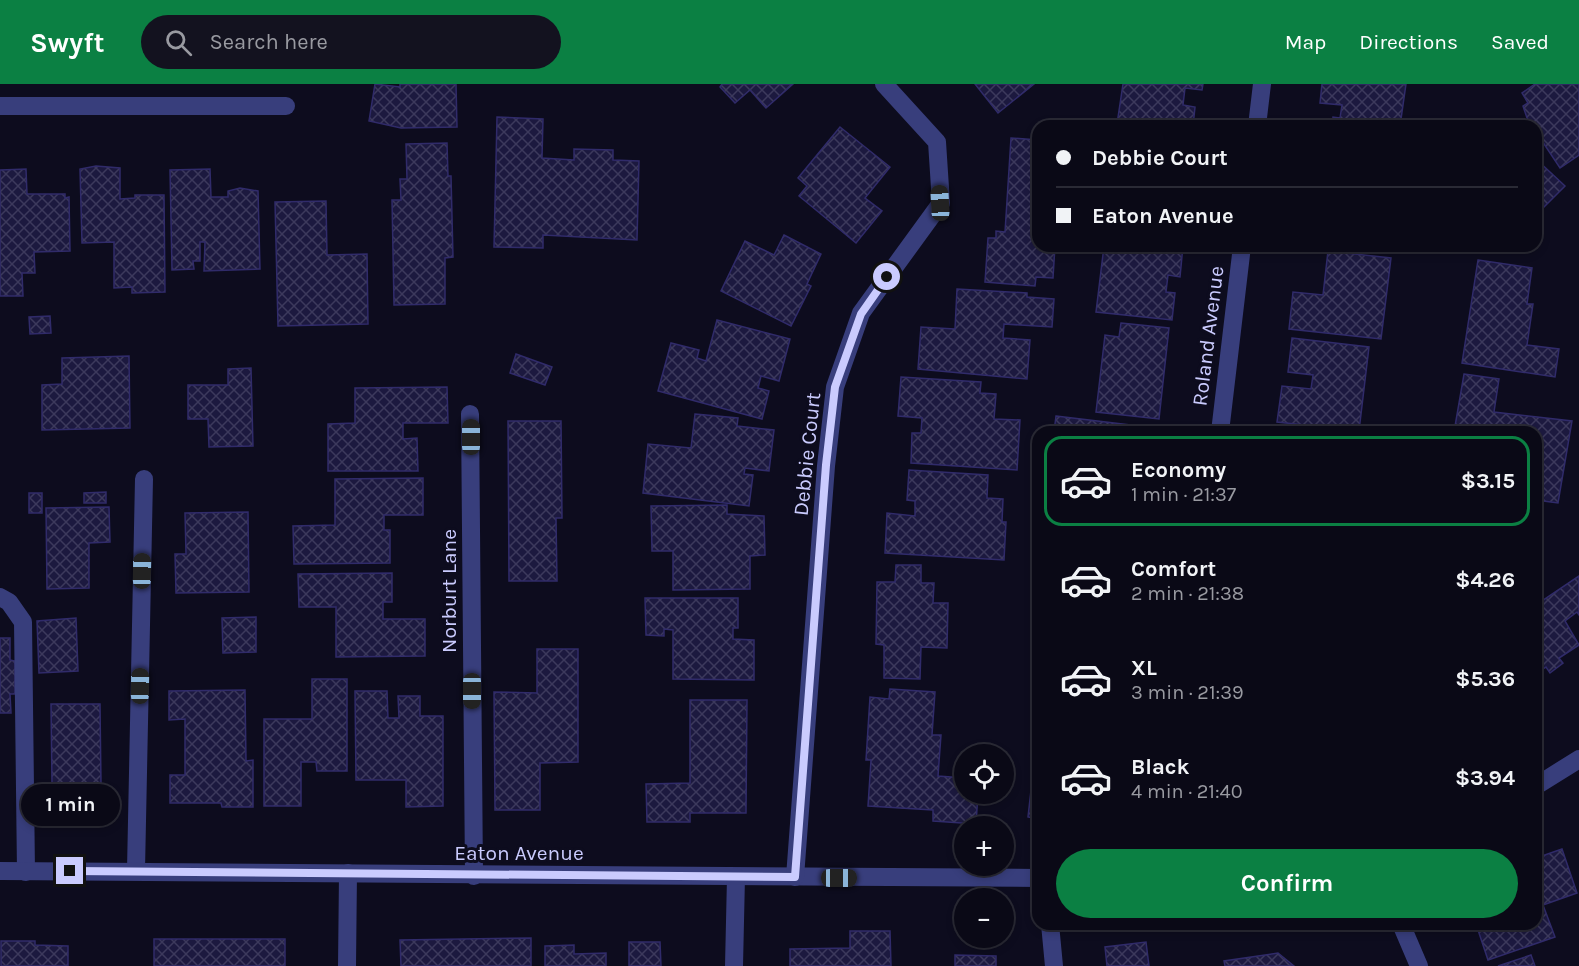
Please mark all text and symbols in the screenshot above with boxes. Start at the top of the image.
search box [141,15,561,69]
text: Swyft [30,26,105,59]
icon: search [162,26,195,59]
text: Search here [210,29,328,55]
text: Map [1285,30,1326,54]
text: Directions [1359,30,1458,54]
text: Saved [1491,30,1549,54]
text: Debbie Court [1092,145,1228,171]
car [930,185,950,221]
text: Eaton Avenue [1092,203,1234,229]
route start [873,263,900,290]
street label: Roland Avenue [1187,265,1229,407]
street label: Debbie Court [789,391,825,517]
car [462,419,480,455]
icon: car [1059,454,1113,508]
text: Economy [1131,457,1226,483]
text: $3.15 [1461,468,1515,494]
text: 1 min · 21:37 [1131,483,1236,506]
street label: Norburt Lane [437,529,461,653]
car [133,553,151,589]
icon: car [1059,553,1113,607]
text: Comfort [1131,556,1216,582]
text: $4.26 [1455,567,1515,593]
text: 2 min · 21:38 [1131,582,1244,605]
icon: car [1059,652,1113,706]
text: XL [1131,655,1157,681]
text: $5.36 [1455,666,1515,692]
car [131,668,149,704]
car [463,673,481,709]
text: 3 min · 21:39 [1131,681,1244,704]
map controls [954,744,1014,948]
button: locate [954,744,1014,804]
icon: car [1059,751,1113,805]
text: Black [1131,754,1190,780]
text: $3.94 [1455,765,1515,791]
text: 4 min · 21:40 [1131,780,1243,803]
callout: 1 min [20,784,119,826]
text: 1 min [45,793,96,816]
button: + [954,816,1014,876]
street label: Eaton Avenue [454,841,584,865]
button: Confirm [1056,849,1518,918]
route end [56,857,83,884]
car [821,869,857,887]
button: − [954,888,1014,948]

